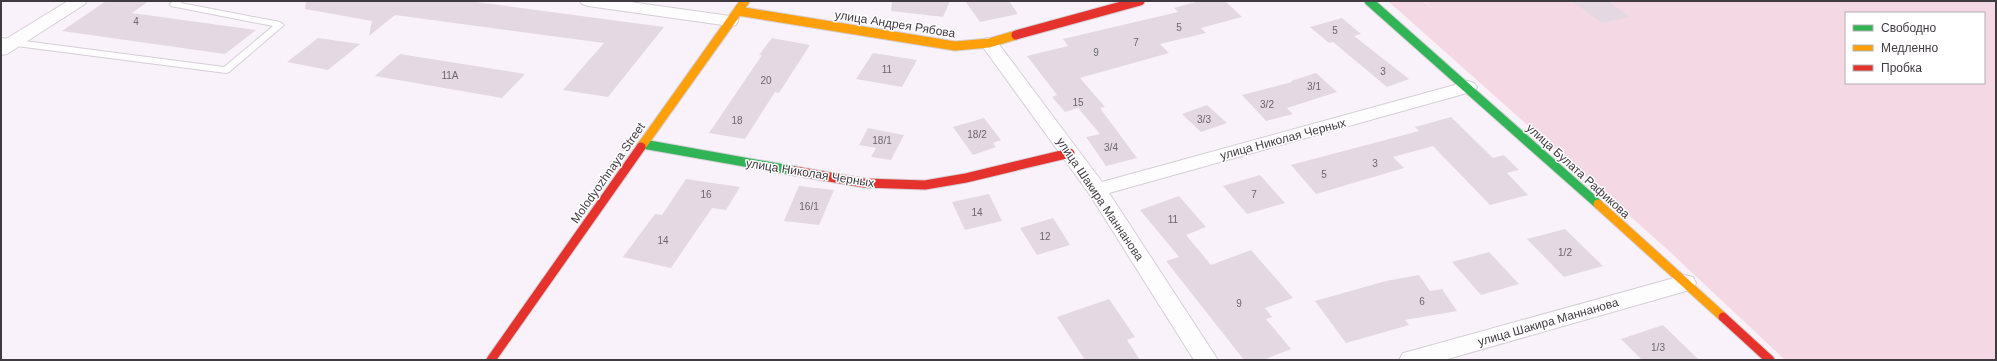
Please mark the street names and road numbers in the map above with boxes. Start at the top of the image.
street label: улица Андрея Рябова [834,8,957,40]
street label: улица Николая Черных [1219,115,1347,163]
street label: Molodyozhnaya Street [568,120,648,226]
street label: улица Булата Рафикова [1523,121,1633,221]
street label: улица Шакира Маннанова [1053,135,1147,264]
street label: улица Николая Черных [745,156,875,190]
street label: улица Шакира Маннанова [1476,295,1620,349]

